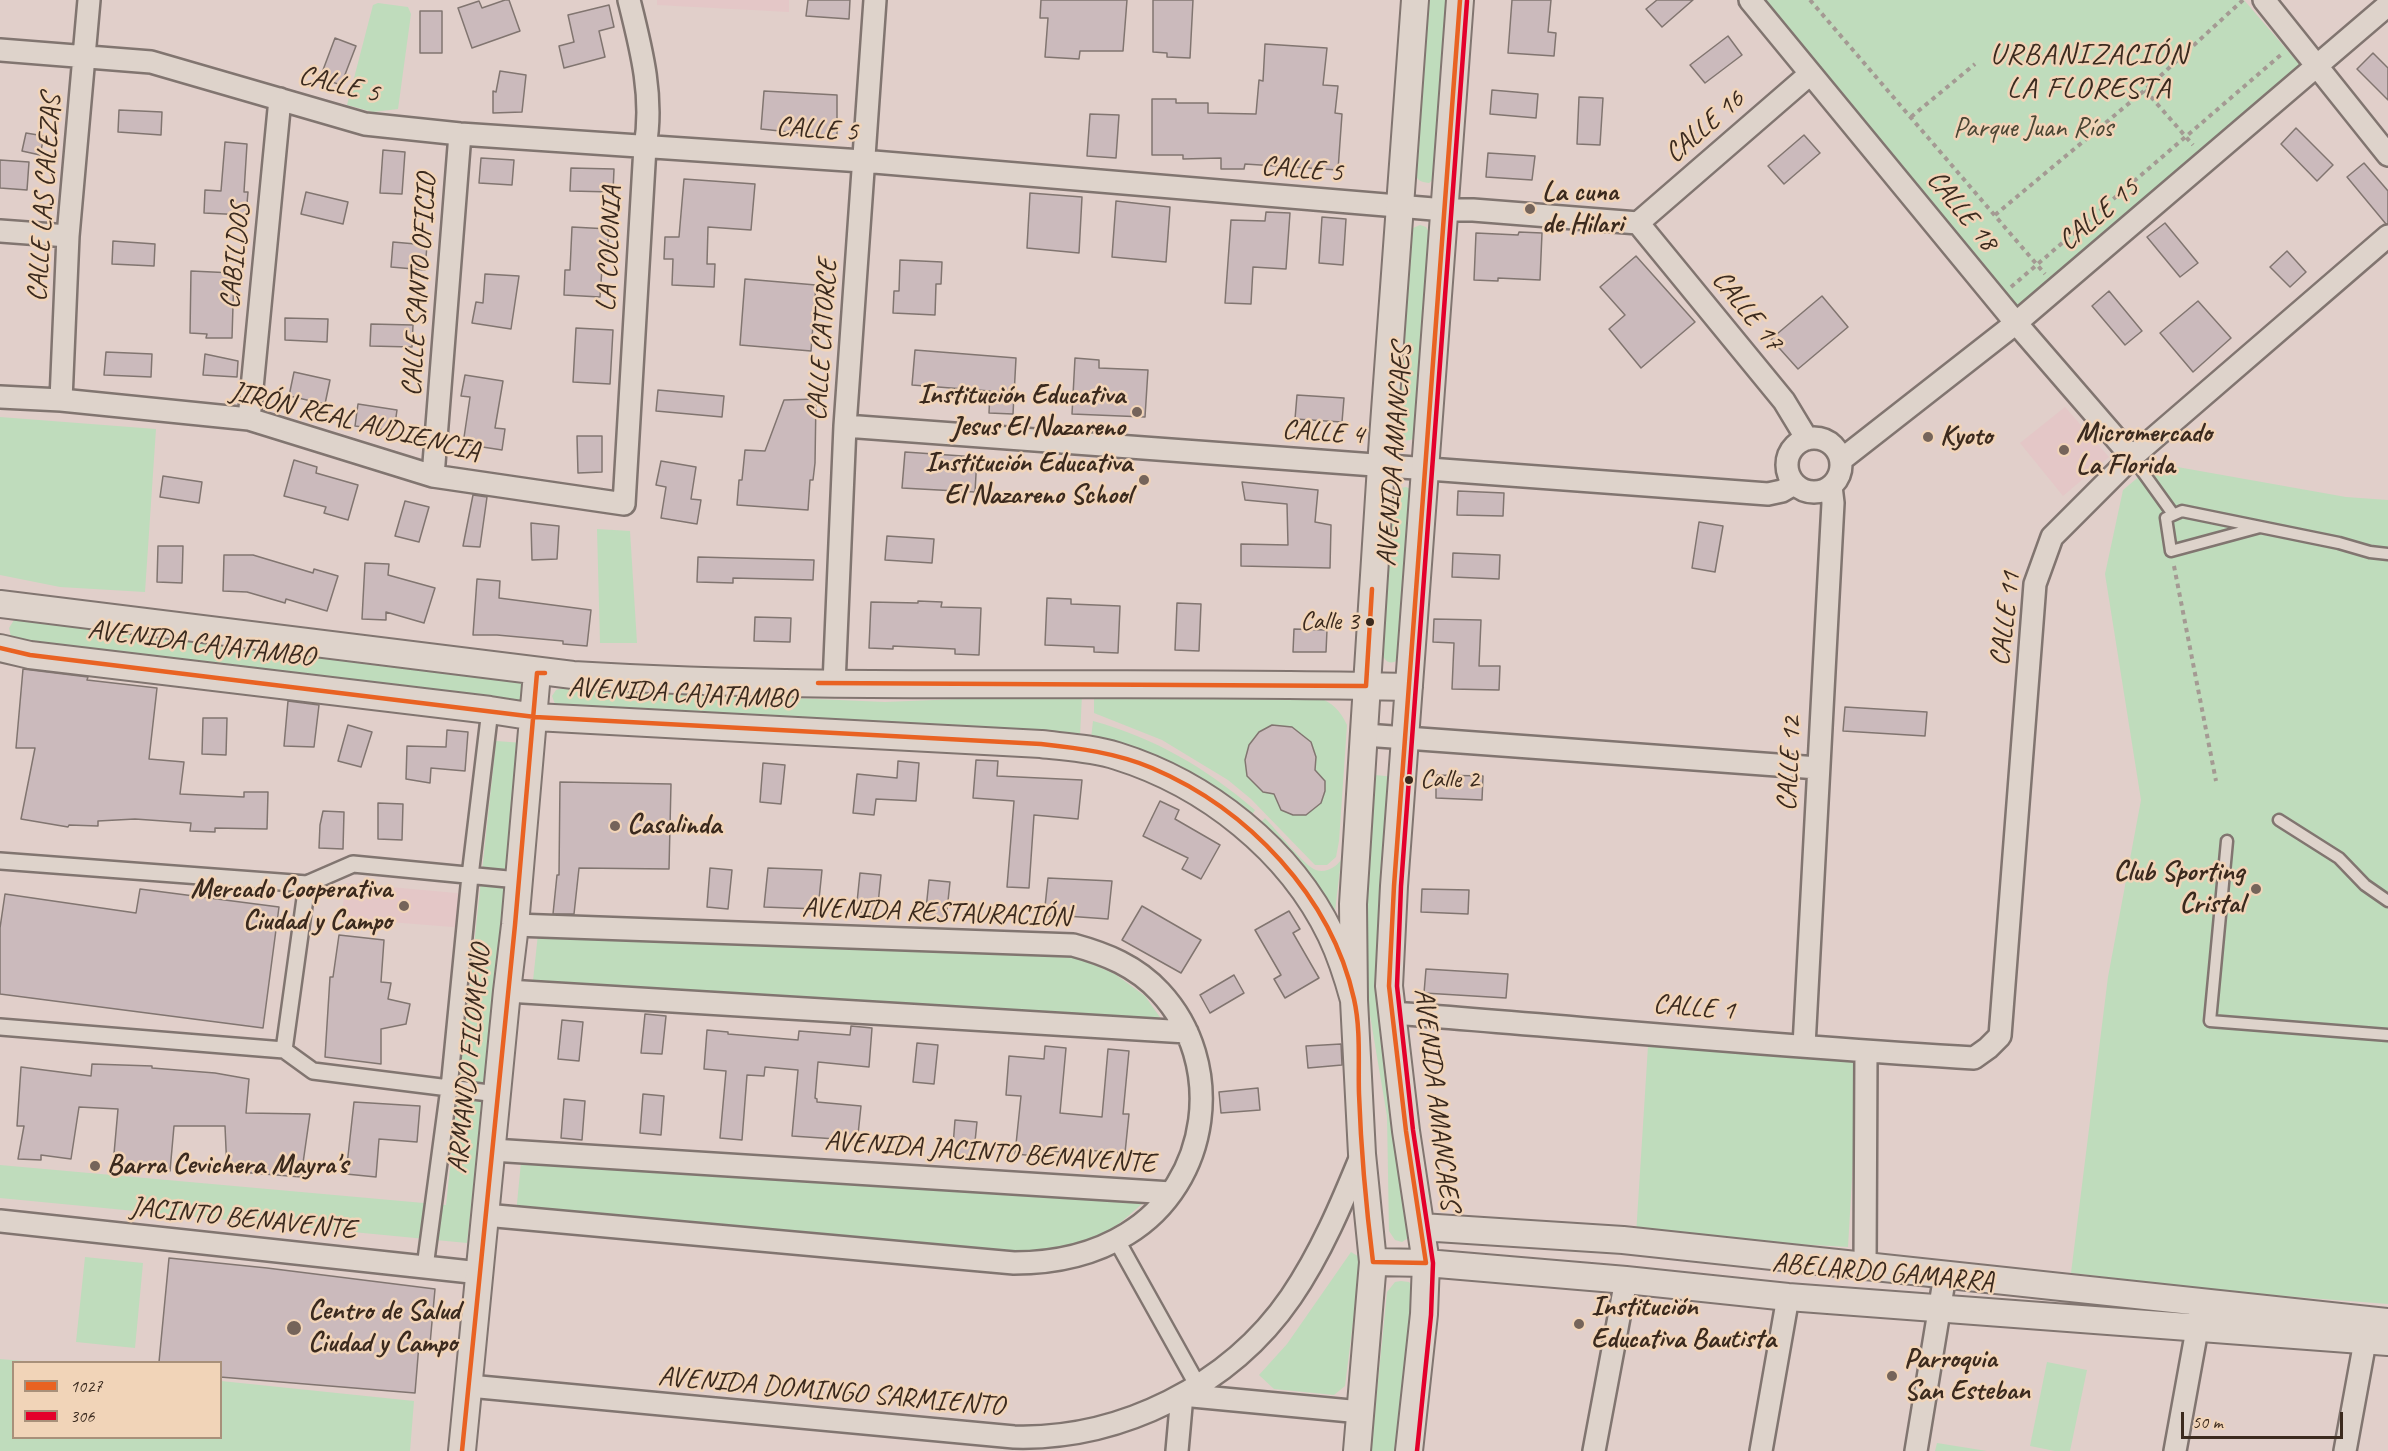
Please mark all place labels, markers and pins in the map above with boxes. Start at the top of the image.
place label: La cuna de Hilari [1542,176,1623,242]
marker: La cuna de Hilari [1523,202,1537,216]
place label: Institución Educativa Jesus El Nazareno [918,379,1125,445]
marker: Institución Educativa Jesus El Nazareno [1130,405,1144,419]
place label: Micromercado La Florida [2076,417,2212,483]
place label: Kyoto [1940,420,1992,454]
marker: Kyoto [1921,430,1935,444]
marker: Micromercado La Florida [2057,443,2071,457]
place label: Institución Educativa El Nazareno School [925,447,1132,513]
marker: Institución Educativa El Nazareno School [1137,473,1151,487]
place label: Calle 3 [1300,606,1359,638]
marker: Calle 3 [1364,616,1376,628]
place label: Calle 2 [1420,764,1479,796]
marker: Calle 2 [1403,774,1415,786]
place label: Casalinda [627,809,721,843]
marker: Casalinda [608,819,622,833]
place label: Club Sporting Cristal [2113,856,2244,922]
place label: Mercado Cooperativa Ciudad y Campo [191,873,392,939]
marker: Club Sporting Cristal [2249,882,2263,896]
marker: Mercado Cooperativa Ciudad y Campo [397,899,411,913]
place label: Barra Cevichera Mayra's [107,1149,348,1183]
marker: Barra Cevichera Mayra's [88,1159,102,1173]
place label: Institución Educativa Bautista [1591,1291,1776,1357]
place label: Centro de Salud Ciudad y Campo [308,1295,460,1361]
marker: Institución Educativa Bautista [1572,1317,1586,1331]
marker: Centro de Salud Ciudad y Campo [285,1319,303,1337]
place label: Parroquia San Esteban [1904,1343,2030,1409]
marker: Parroquia San Esteban [1885,1369,1899,1383]

